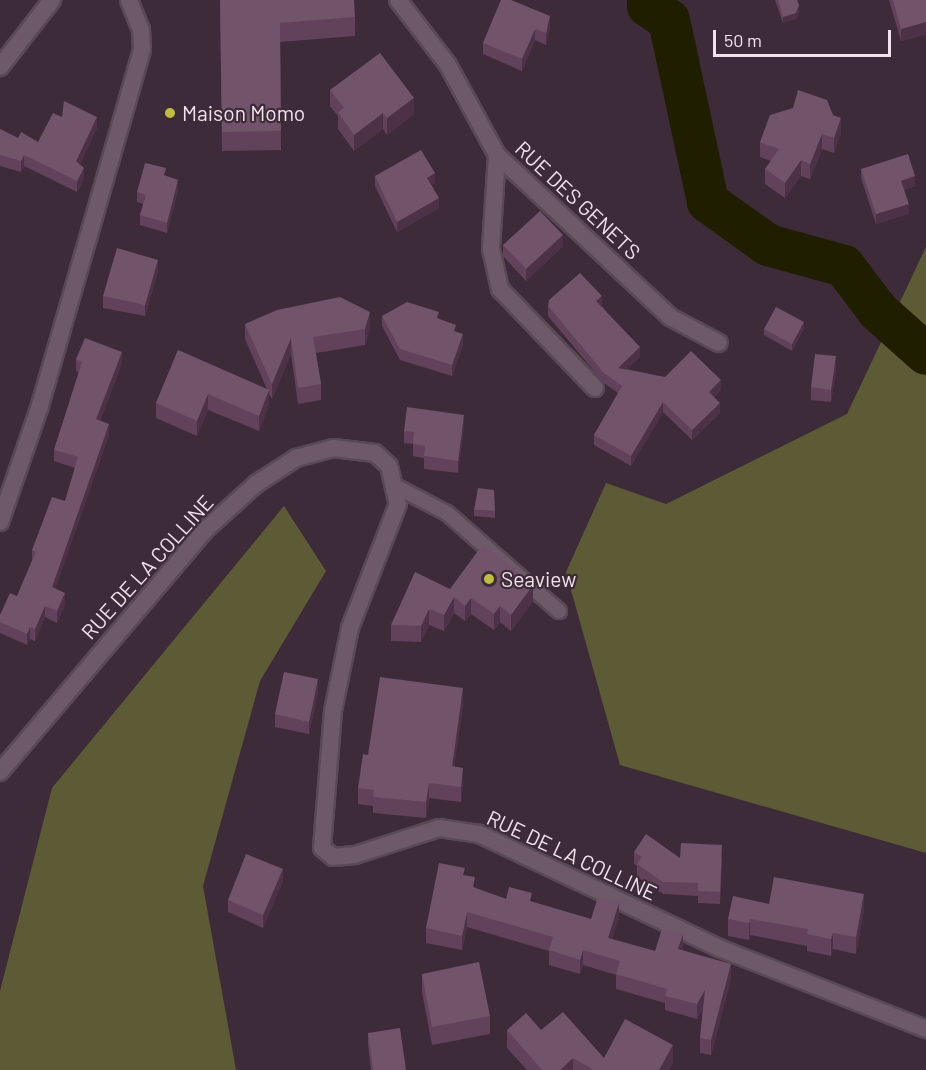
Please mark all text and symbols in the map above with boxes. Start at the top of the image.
scale bar [716,18,894,56]
text: 50 m [724,29,762,51]
place label: Maison Momo [182,100,305,126]
marker: Maison Momo [163,106,177,120]
street label: RUE DES GENETS [510,136,646,264]
street label: RUE DE LA COLLINE [76,490,218,644]
place label: Seaview [501,566,576,592]
marker: Seaview [482,572,496,586]
street label: RUE DE LA COLLINE [483,805,661,905]

